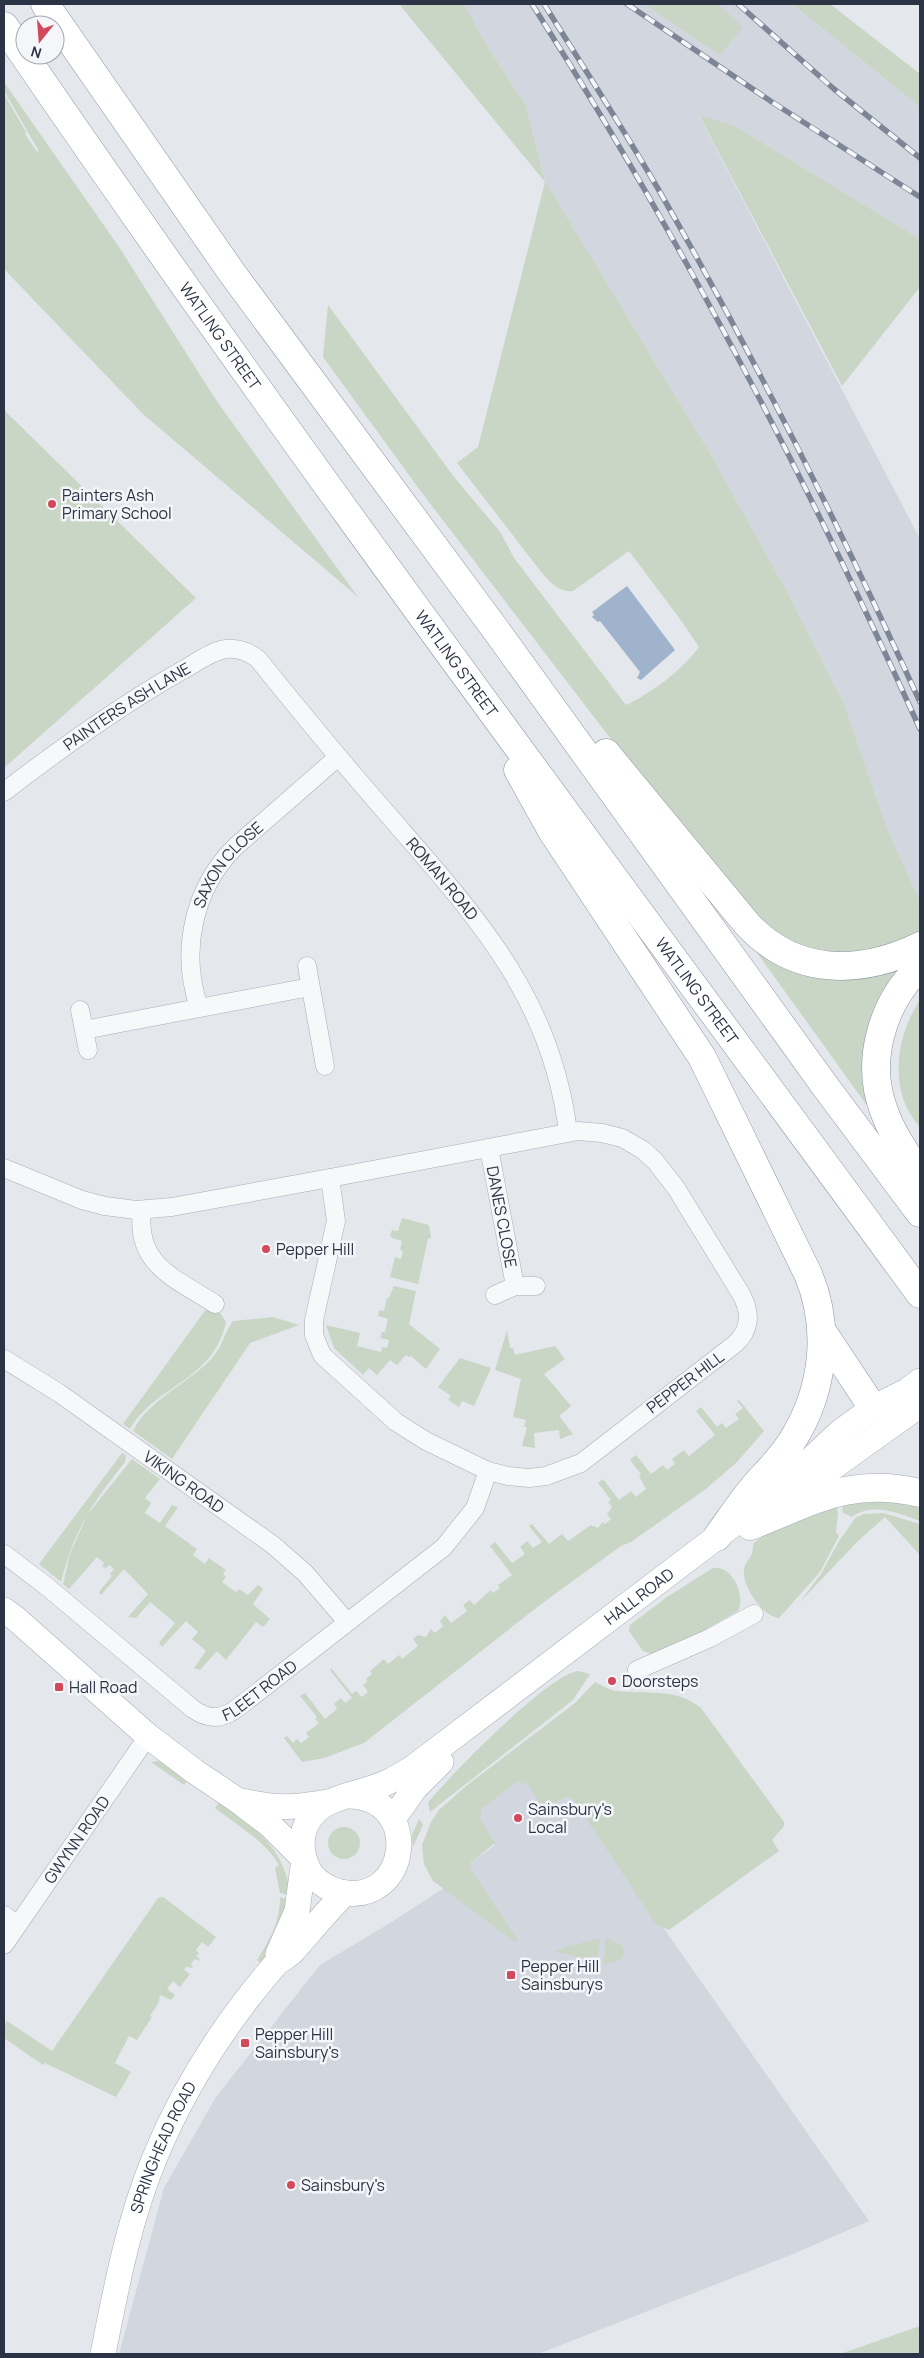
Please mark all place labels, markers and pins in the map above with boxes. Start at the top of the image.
place label: Painters Ash Primary School [62,484,172,524]
marker: Painters Ash Primary School [46,498,58,510]
place label: Pepper Hill [276,1238,354,1260]
marker: Pepper Hill [260,1243,272,1255]
place label: Doorsteps [622,1670,699,1692]
marker: Doorsteps [606,1675,618,1687]
place label: Hall Road [69,1676,137,1698]
marker: Hall Road [53,1681,65,1693]
place label: Sainsbury's Local [528,1798,612,1838]
marker: Sainsbury's Local [512,1812,524,1824]
place label: Pepper Hill Sainsburys [521,1955,603,1995]
marker: Pepper Hill Sainsburys [505,1969,517,1981]
place label: Pepper Hill Sainsbury's [255,2023,339,2063]
marker: Pepper Hill Sainsbury's [239,2037,251,2049]
place label: Sainsbury's [301,2174,385,2196]
marker: Sainsbury's [285,2179,297,2191]

